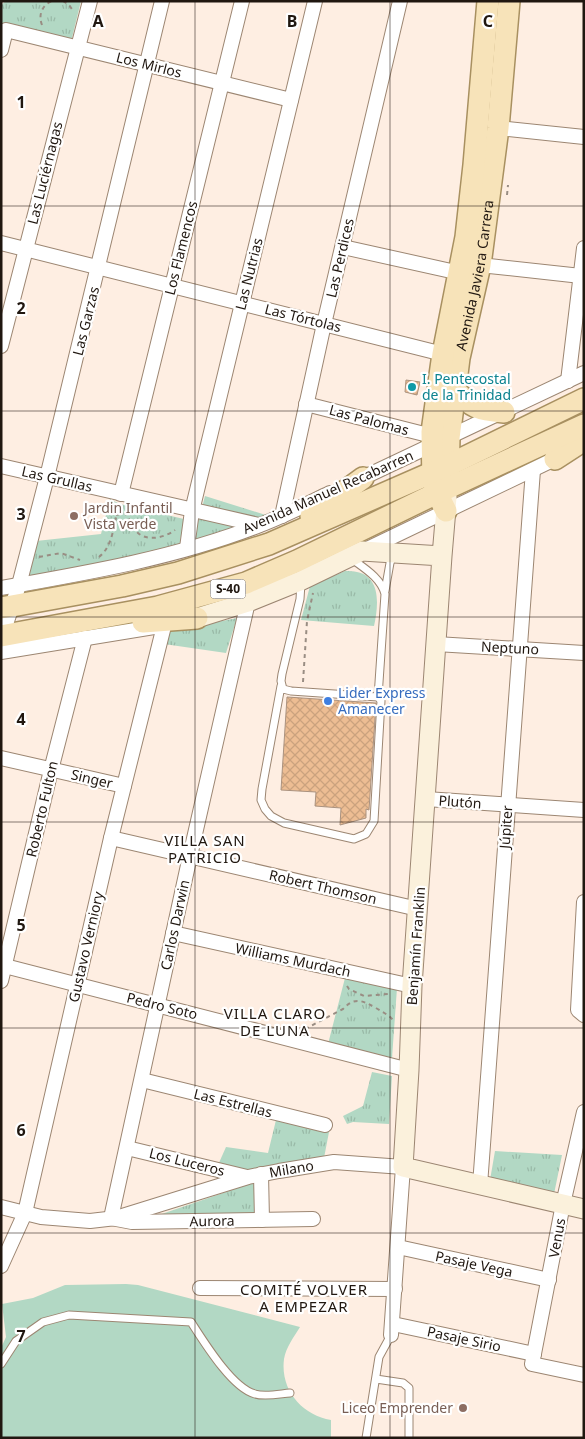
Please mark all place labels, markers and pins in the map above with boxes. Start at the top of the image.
place label: I. Pentecostal de la Trinidad [422,369,511,404]
marker: I. Pentecostal de la Trinidad [406,381,418,393]
place label: Jardin Infantil Vista verde [82,498,173,533]
marker: Jardin Infantil Vista verde [68,510,80,522]
place label: Lider Express Amanecer [338,683,426,718]
marker: Lider Express Amanecer [322,695,334,707]
place label: Liceo Emprender [342,1398,453,1417]
marker: Liceo Emprender [457,1402,469,1414]

